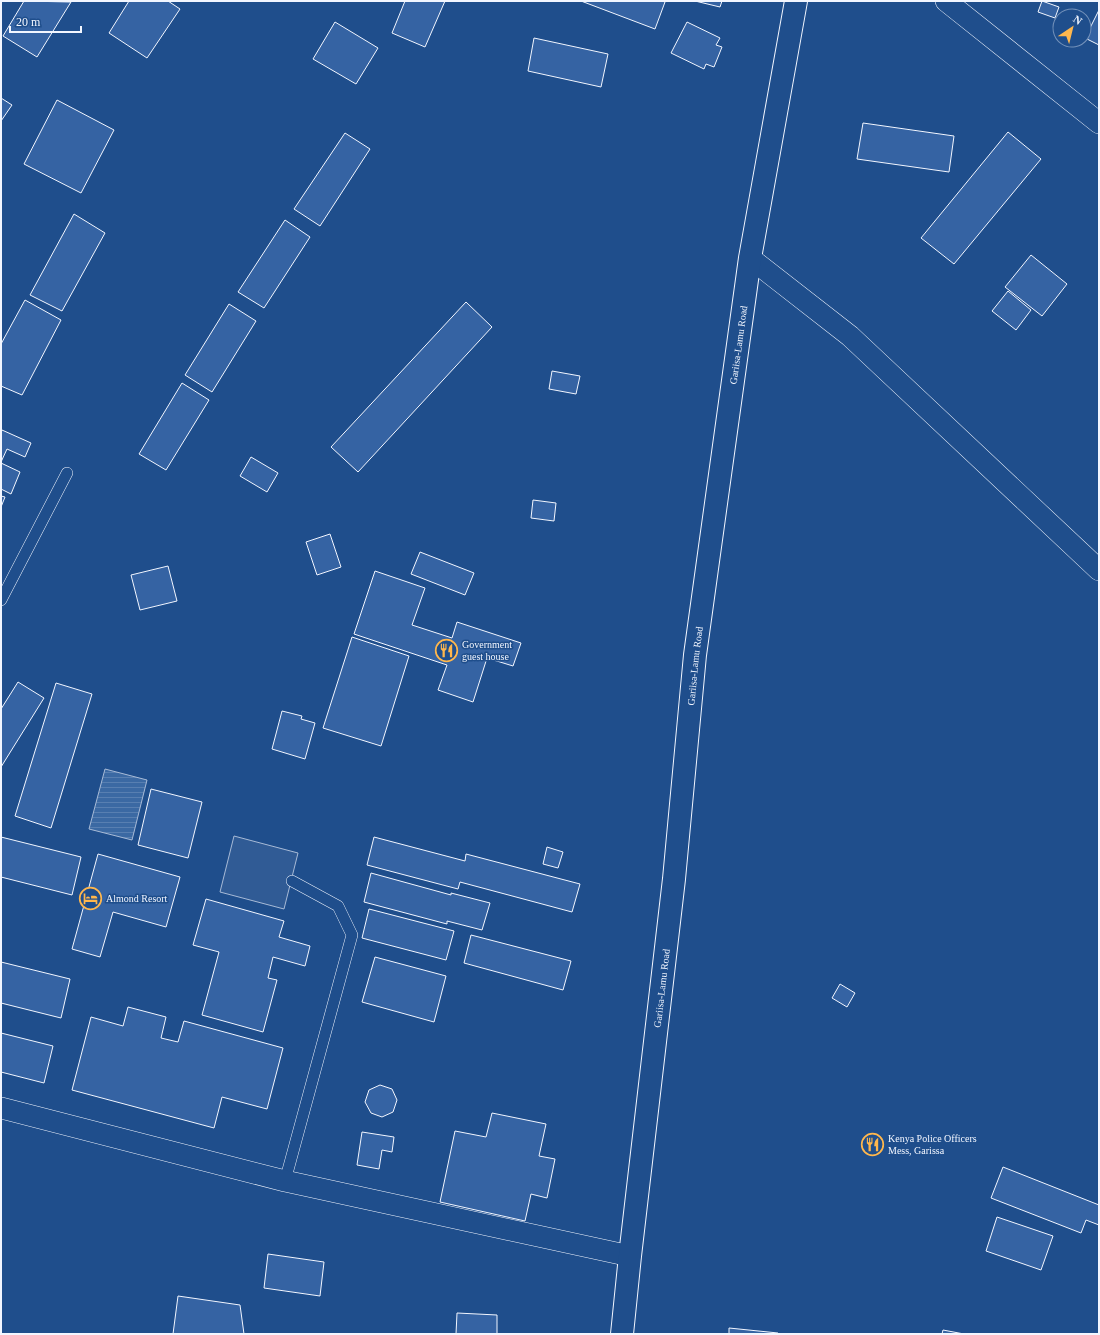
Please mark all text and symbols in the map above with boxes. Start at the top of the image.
scale bar [10,8,81,34]
north arrow [1052,8,1092,48]
text: N [1071,13,1084,27]
text: 20 m [16,15,41,29]
street label: Gariisa-Lamu Road [727,305,749,385]
street label: Gariisa-Lamu Road [685,626,704,706]
restaurant icon: Government guest house [433,637,459,663]
place label: Government guest house [462,639,512,662]
hotel icon: Almond Resort [78,885,104,911]
place label: Almond Resort [106,893,168,904]
street label: Gariisa-Lamu Road [651,948,671,1028]
restaurant icon: Kenya Police Officers Mess, Garissa [860,1131,886,1157]
place label: Kenya Police Officers Mess, Garissa [888,1133,977,1156]

